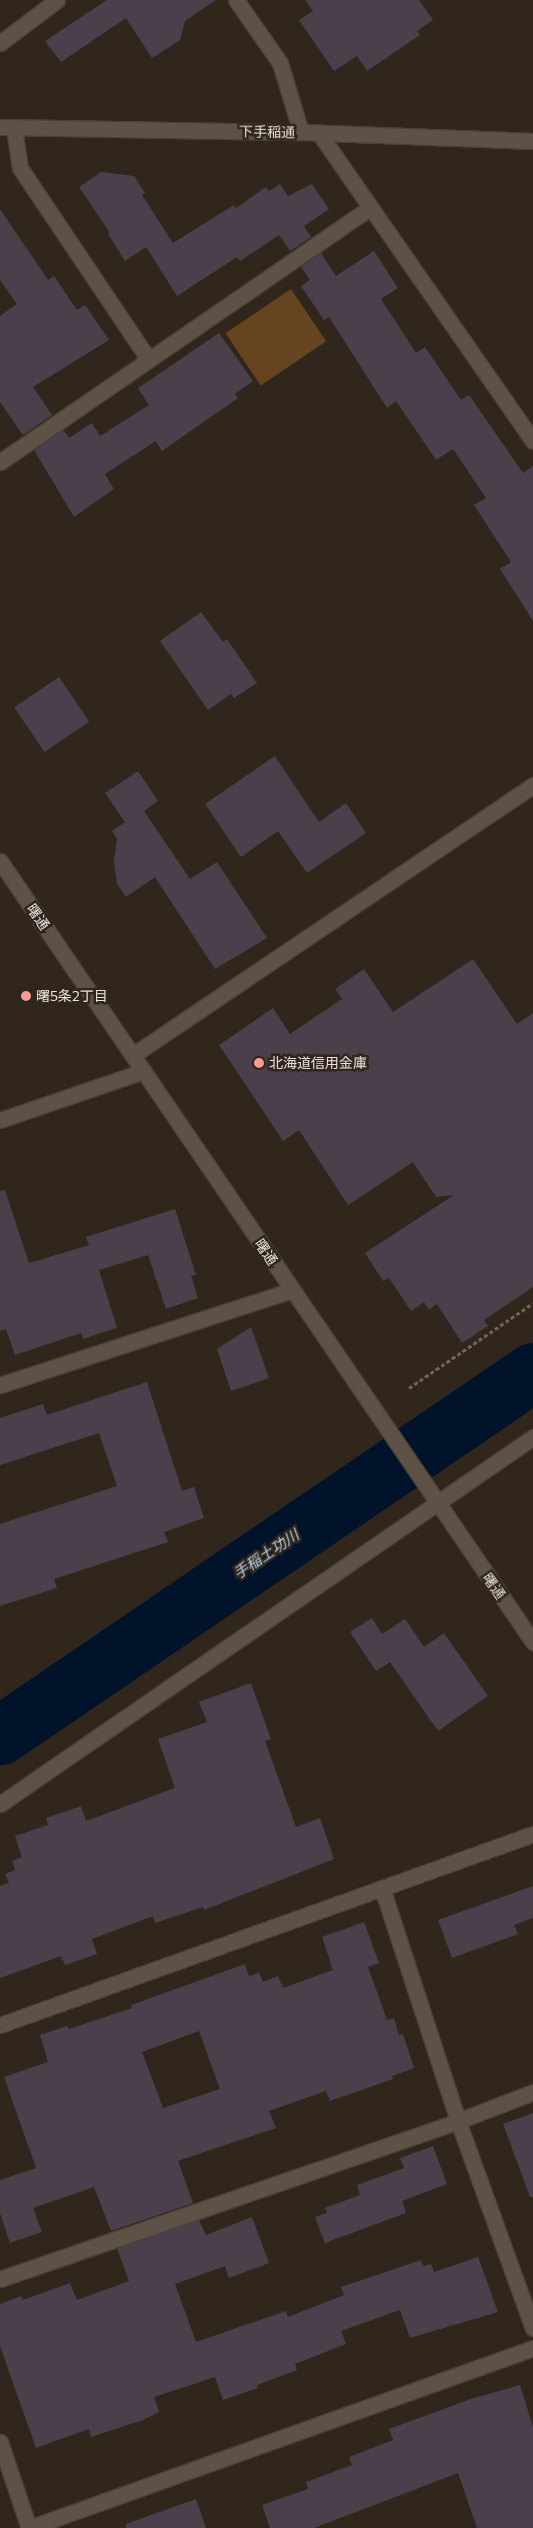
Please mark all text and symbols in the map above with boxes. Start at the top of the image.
street label: 下手稲通 [239,123,295,141]
street label: 曙通 [23,901,53,933]
place label: 曙5条2丁目 [36,988,108,1004]
marker: 曙5条2丁目 [20,990,32,1002]
place label: 北海道信用金庫 [269,1055,367,1071]
marker: 北海道信用金庫 [253,1057,265,1069]
street label: 曙通 [251,1236,281,1268]
water label: 手稲土功川 [230,1526,302,1582]
street label: 曙通 [479,1570,509,1602]

